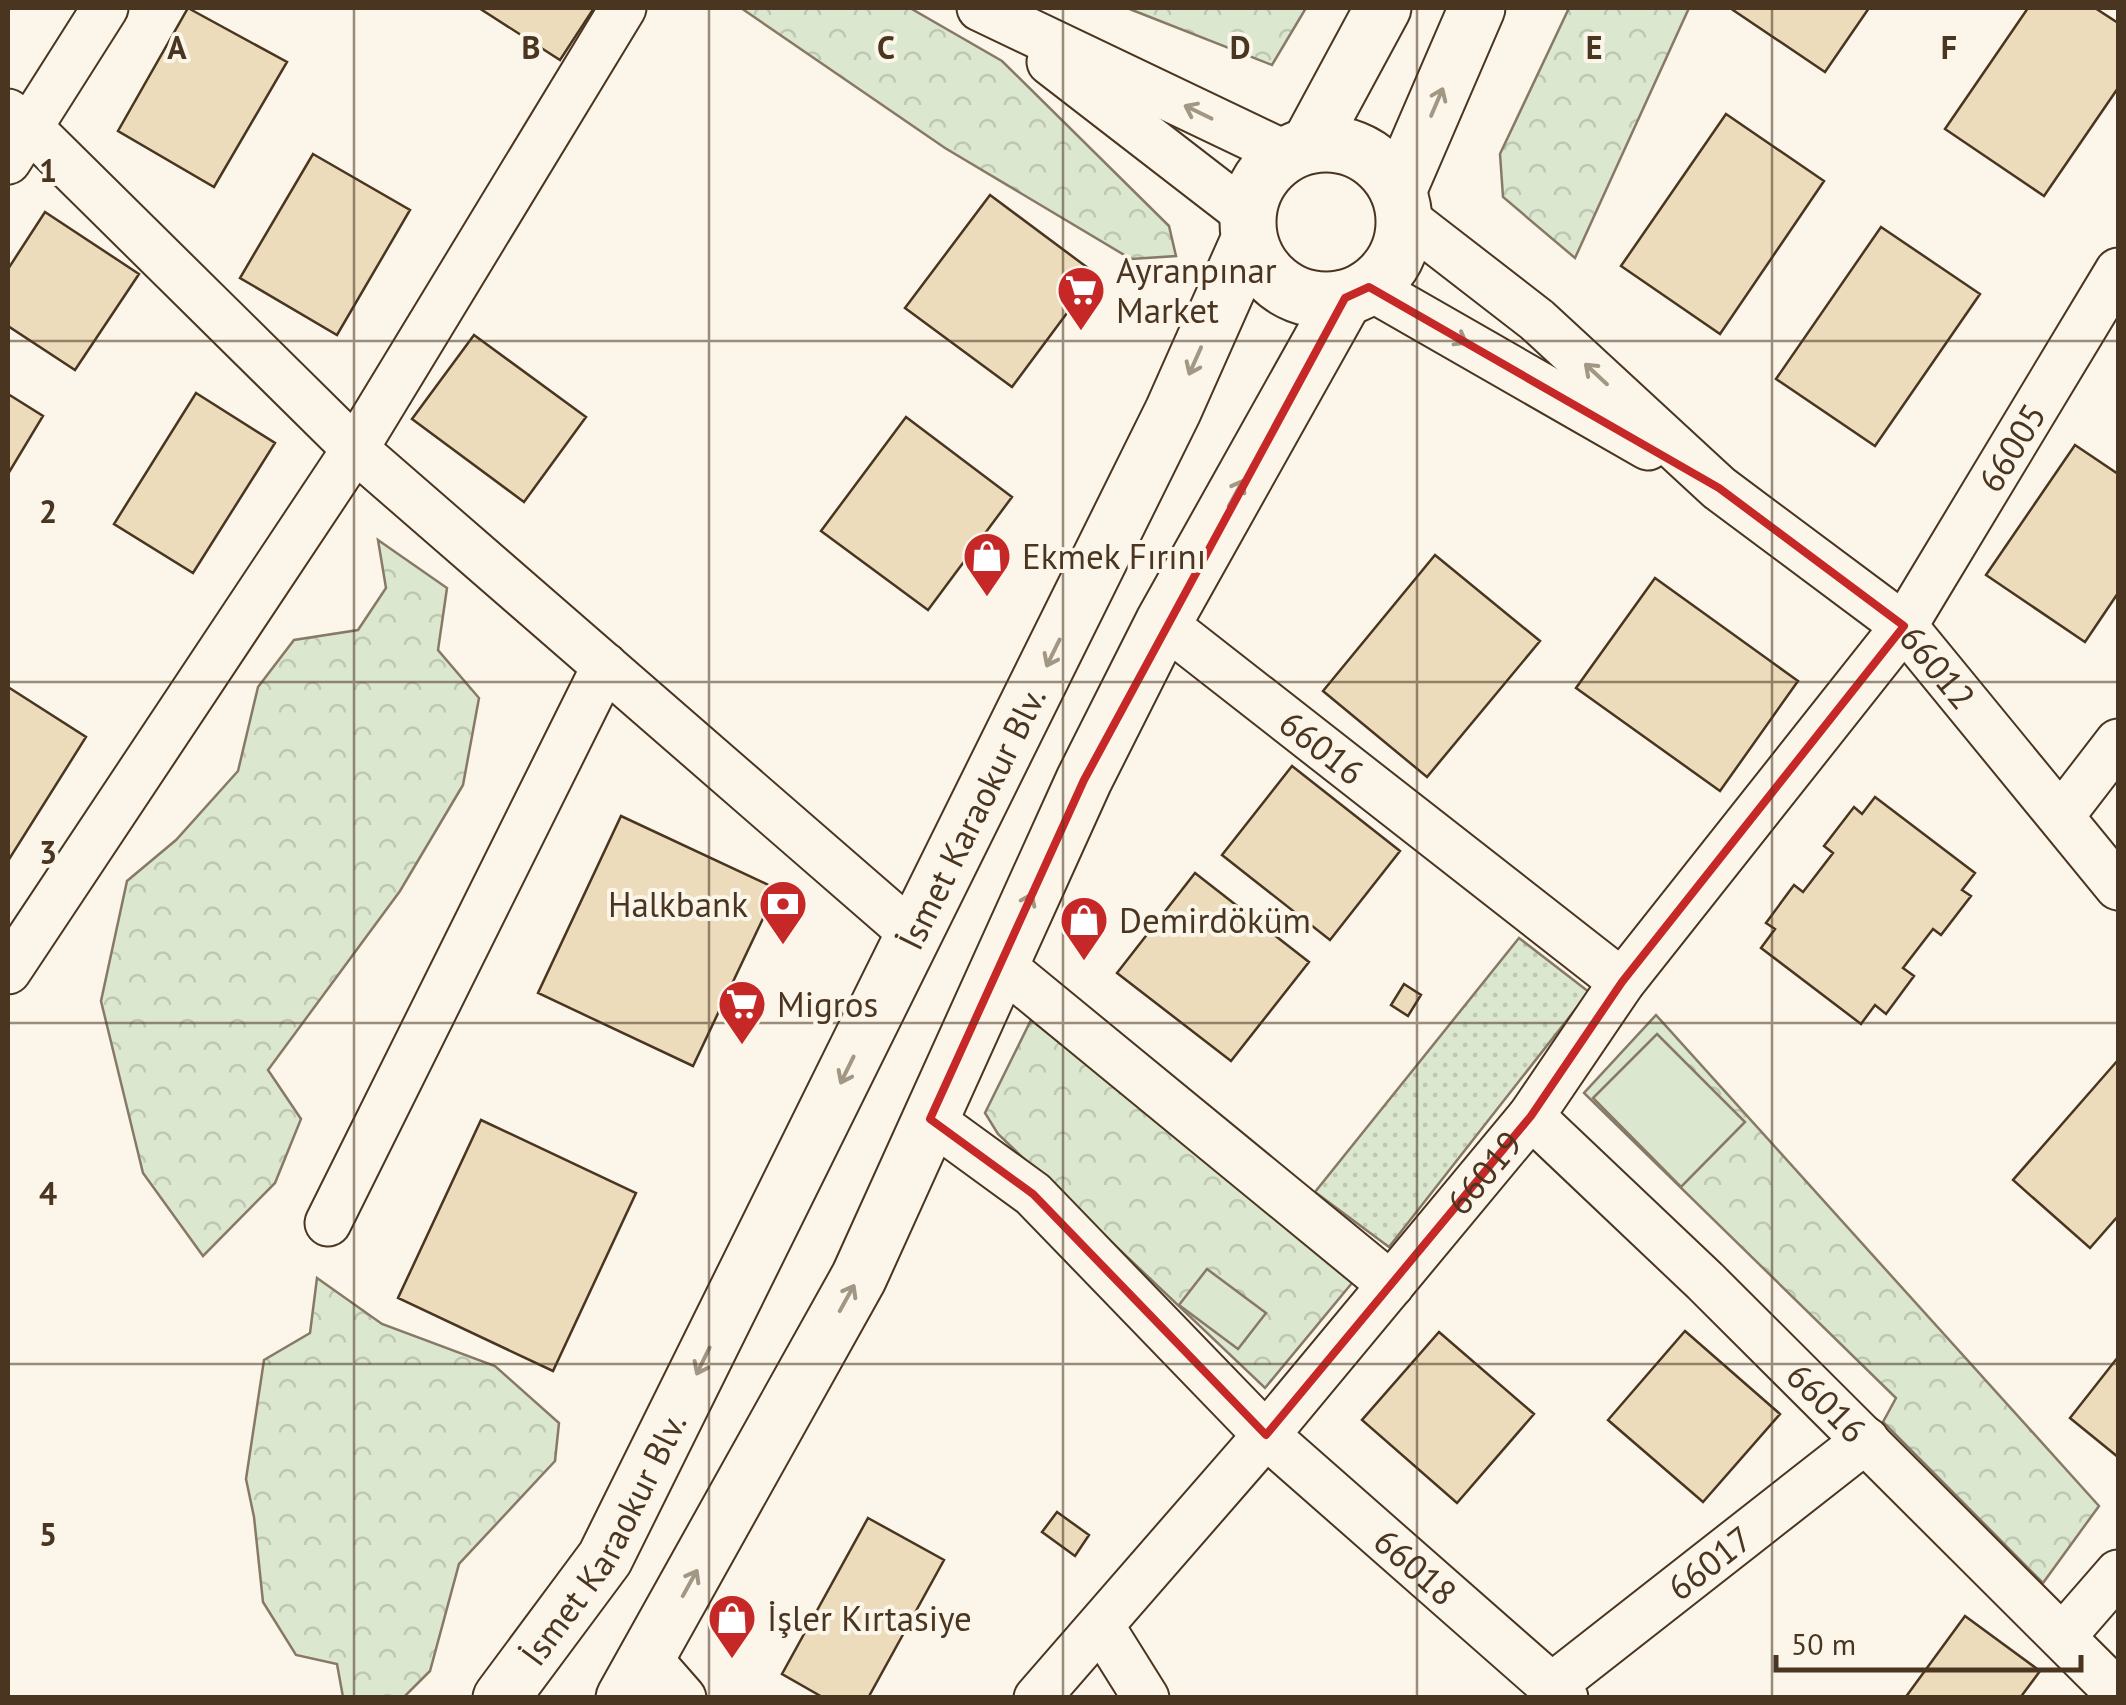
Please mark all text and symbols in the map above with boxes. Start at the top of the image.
text: A [167,26,187,68]
text: B [522,26,540,68]
text: C [877,26,895,68]
text: D [1230,26,1250,68]
text: E [1586,26,1602,68]
text: F [1941,26,1957,68]
one-way arrow [1429,87,1447,118]
one-way arrow [1184,102,1214,121]
text: 1 [39,149,57,191]
place label: Ayranpınar Market [1116,247,1277,333]
supermarket icon: Ayranpınar Market [1055,264,1107,332]
one-way arrow [1438,326,1468,346]
one-way arrow [1185,345,1203,376]
one-way arrow [1584,363,1609,386]
street label: 66005 [1967,395,2056,500]
one-way arrow [1227,479,1247,508]
text: 2 [39,490,57,532]
shop icon: Ekmek Fırını [961,530,1013,598]
place label: Ekmek Fırını [1022,533,1206,579]
street label: 66012 [1890,616,1986,719]
one-way arrow [1043,638,1062,668]
street label: İsmet Karaokur Blv. [887,679,1056,957]
street label: 66016 [1270,700,1374,795]
text: 3 [39,831,57,873]
bank icon: Halkbank [757,878,809,946]
place label: Halkbank [608,881,748,927]
one-way arrow [1018,892,1036,923]
shop icon: Demirdöküm [1058,894,1110,962]
place label: Demirdöküm [1119,897,1311,943]
supermarket icon: Migros [716,978,768,1046]
place label: Migros [777,981,878,1027]
one-way arrow [837,1055,856,1084]
street label: 66019 [1436,1121,1532,1224]
text: 4 [39,1172,57,1214]
one-way arrow [838,1284,858,1314]
one-way arrow [692,1346,711,1376]
street label: 66016 [1777,1353,1877,1453]
street label: İsmet Karaokur Blv. [510,1405,696,1675]
text: 5 [39,1513,57,1555]
street label: 66017 [1658,1515,1761,1610]
street label: 66018 [1365,1518,1467,1615]
one-way arrow [680,1568,700,1598]
shop icon: İşler Kırtasiye [706,1592,758,1660]
place label: İşler Kırtasiye [767,1595,972,1641]
scale bar [1776,1610,2081,1672]
text: 50 m [1791,1624,1856,1663]

